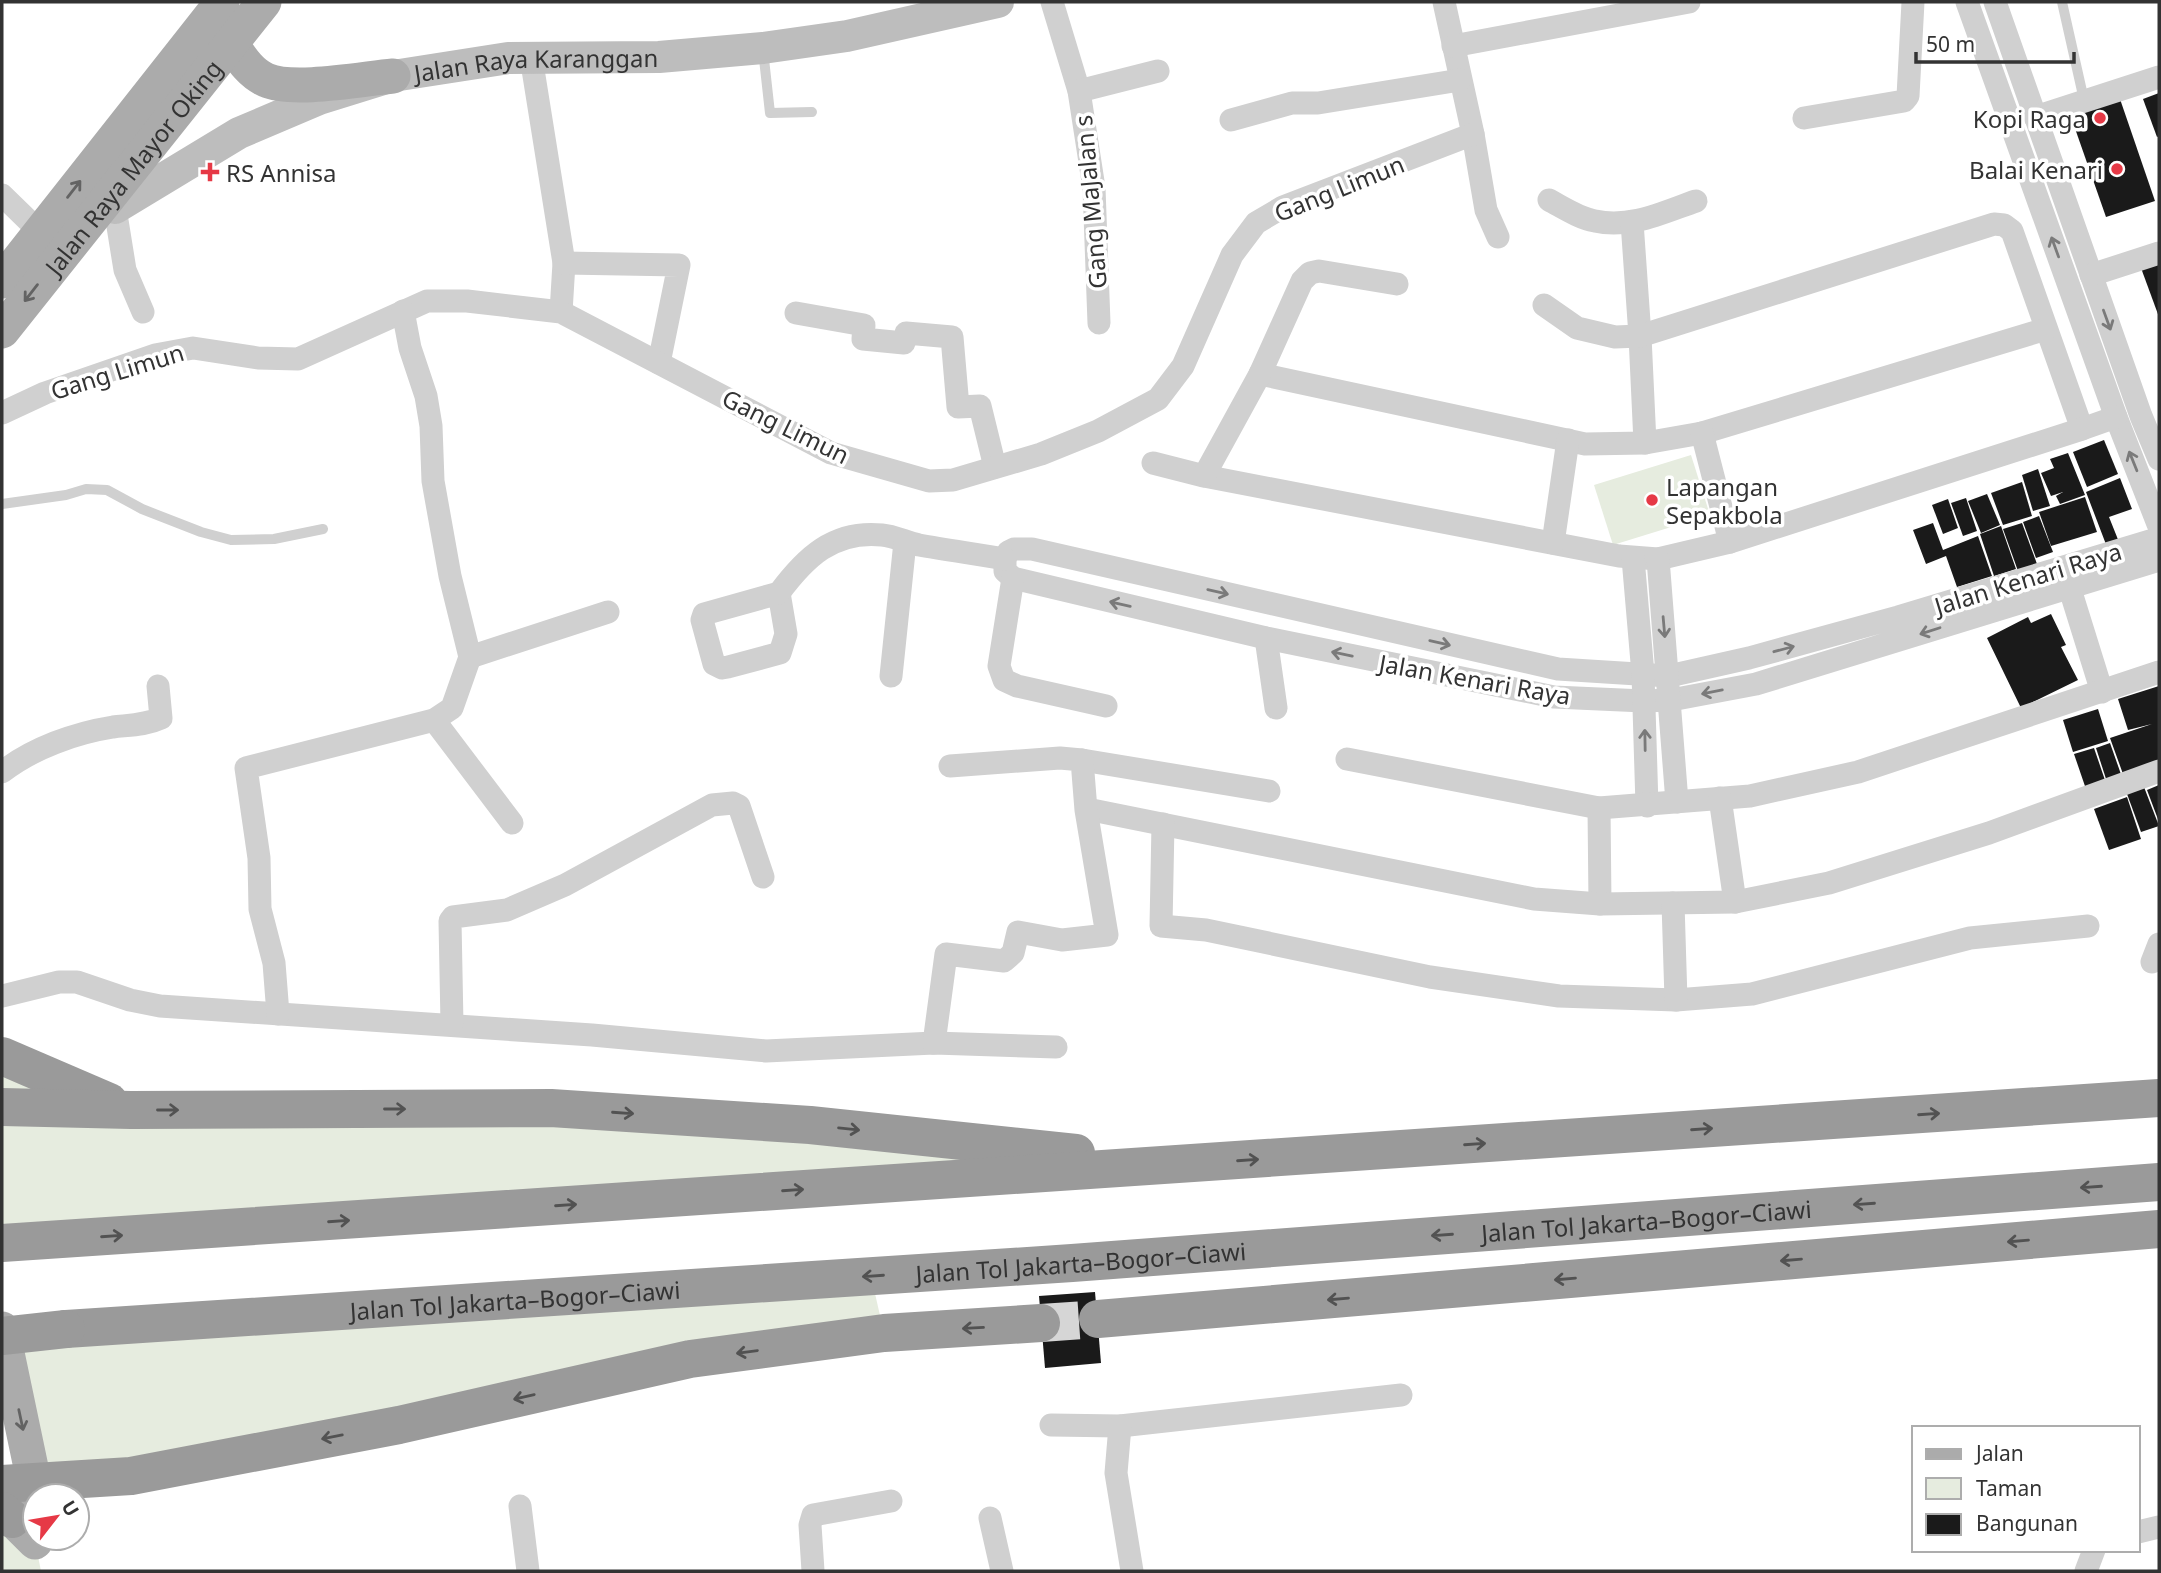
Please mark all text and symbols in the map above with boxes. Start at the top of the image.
scale bar [1916,21,2074,65]
text: 50 m [1926,30,1975,58]
street label: Jalan Raya Karanggan [410,41,658,89]
street label: Jalan Raya Mayor Oking [36,52,229,283]
place label: Kopi Raga [1973,102,2086,135]
marker: Kopi Raga [2092,110,2108,126]
street label: Gang MaJalan s [1066,114,1114,290]
street label: Gang Limun [1269,147,1409,229]
place label: Balai Kenari [1969,153,2103,186]
place label: RS Annisa [226,156,337,189]
marker: Balai Kenari [2109,161,2125,177]
marker: RS Annisa [200,162,220,182]
one-way arrow [66,180,82,198]
one-way arrow [2048,236,2060,258]
one-way arrow [24,283,39,301]
one-way arrow [2102,309,2114,331]
street label: Gang Limun [46,335,188,407]
street label: Gang Limun [717,381,855,471]
one-way arrow [2125,450,2138,472]
place label: Lapangan Sepakbola [1666,470,1783,531]
marker: Lapangan Sepakbola [1644,492,1660,508]
street label: Jalan Kenari Raya [1929,534,2126,623]
one-way arrow [1206,586,1229,599]
one-way arrow [1110,597,1132,610]
one-way arrow [1658,615,1671,638]
one-way arrow [1920,626,1942,638]
one-way arrow [1428,636,1451,650]
one-way arrow [1772,641,1794,654]
one-way arrow [1331,646,1354,660]
street label: Jalan Kenari Raya [1375,646,1573,712]
one-way arrow [1701,686,1724,700]
one-way arrow [1638,729,1652,752]
one-way arrow [384,1102,407,1116]
one-way arrow [156,1103,179,1117]
one-way arrow [611,1106,634,1119]
one-way arrow [1917,1107,1940,1120]
one-way arrow [1690,1122,1713,1135]
one-way arrow [838,1123,860,1136]
one-way arrow [1463,1137,1486,1150]
one-way arrow [1236,1153,1259,1166]
one-way arrow [2080,1181,2103,1194]
one-way arrow [781,1183,804,1196]
street label: Jalan Tol Jakarta–Bogor–Ciawi [1478,1191,1813,1249]
one-way arrow [554,1198,577,1211]
one-way arrow [1854,1198,1876,1211]
one-way arrow [327,1214,350,1227]
one-way arrow [100,1229,123,1242]
one-way arrow [1431,1229,1454,1242]
street label: Jalan Tol Jakarta–Bogor–Ciawi [913,1234,1247,1290]
one-way arrow [2007,1235,2030,1248]
one-way arrow [1781,1254,1803,1267]
one-way arrow [862,1270,885,1283]
street label: Jalan Tol Jakarta–Bogor–Ciawi [347,1272,681,1327]
one-way arrow [1554,1273,1576,1286]
one-way arrow [1327,1293,1350,1306]
one-way arrow [962,1321,985,1334]
one-way arrow [736,1345,759,1358]
one-way arrow [513,1390,536,1404]
one-way arrow [15,1408,29,1431]
legend [1912,1426,2140,1552]
one-way arrow [321,1431,344,1445]
text: Jalan [1974,1439,2024,1467]
text: Taman [1976,1474,2042,1502]
north arrow [21,1482,91,1552]
text: U [56,1495,85,1521]
text: Bangunan [1976,1509,2078,1537]

